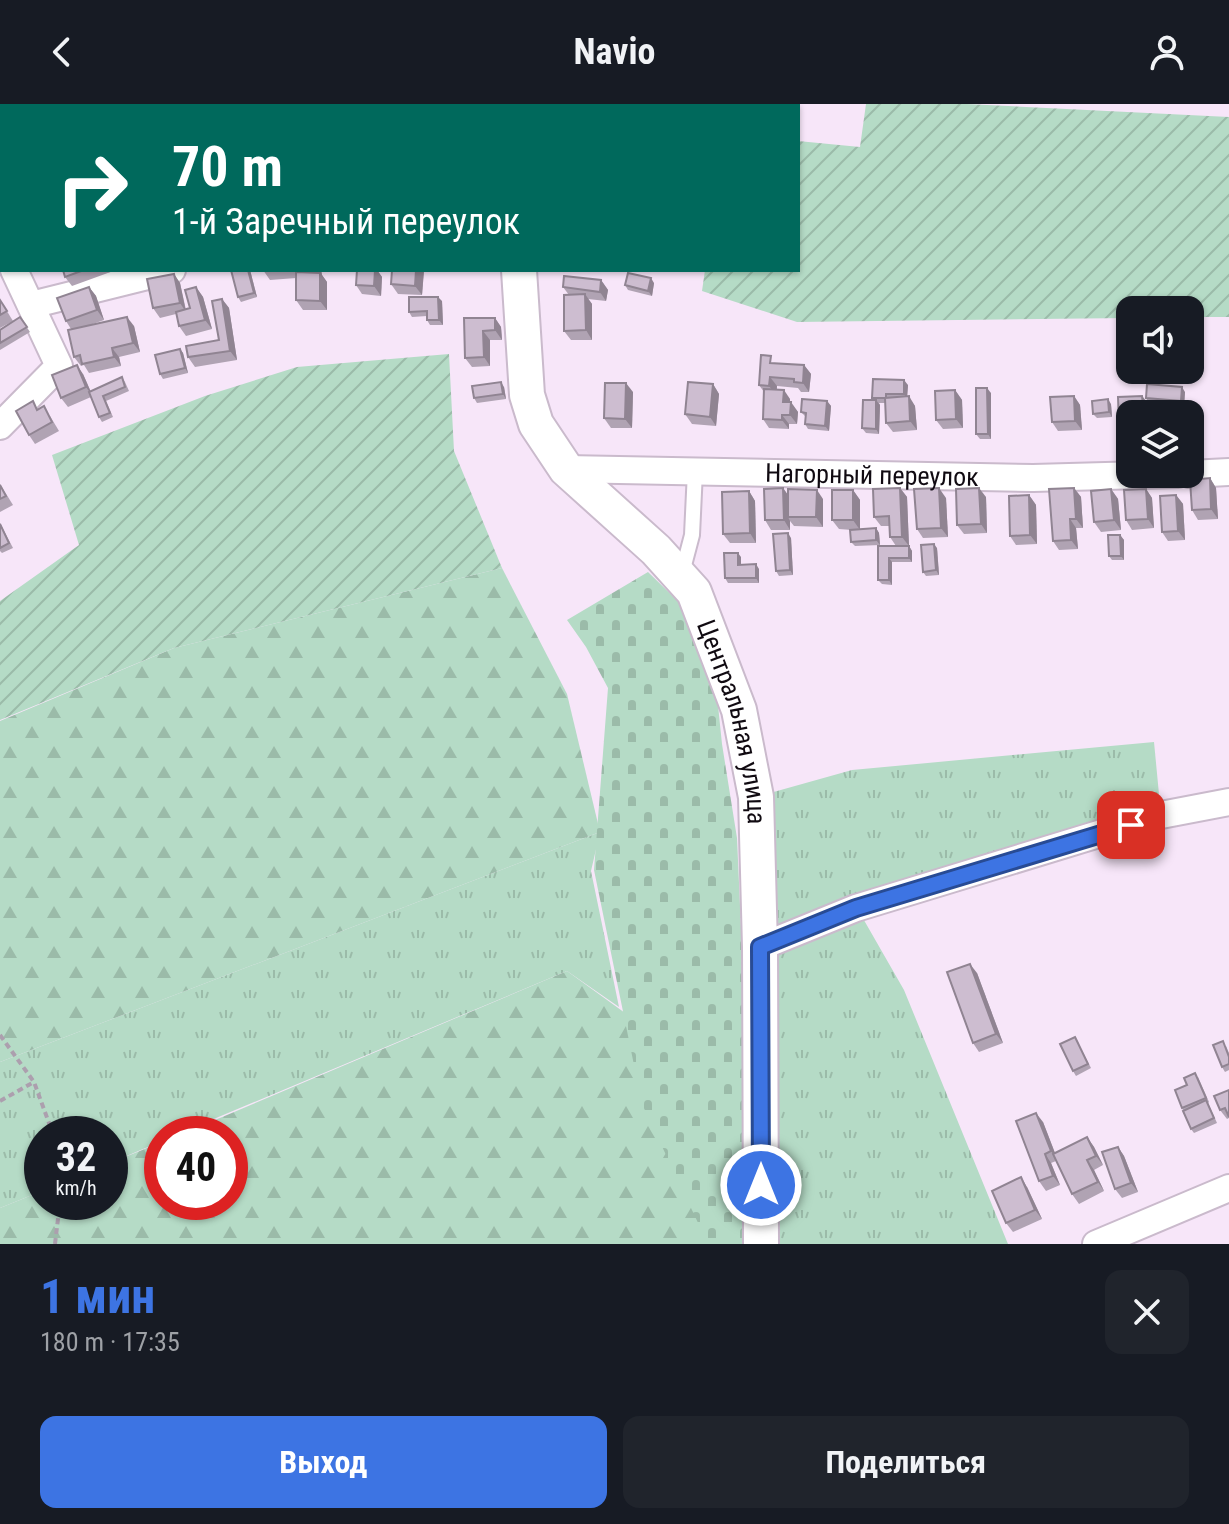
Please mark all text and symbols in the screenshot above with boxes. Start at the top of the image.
icon: back [40,30,84,74]
icon: person [1145,30,1189,74]
text: Navio [574,31,655,73]
text: 70 m [172,134,283,200]
icon: right [40,136,144,240]
text: 1-й Заречный переулок [172,201,520,243]
map controls [1116,296,1204,488]
button: sound [1116,296,1204,384]
button: layers [1116,400,1204,488]
street label: Нагорный переулок [765,458,979,492]
street label: Центральная улица [691,616,772,825]
pin [1097,791,1165,859]
icon: arrive [1109,803,1153,847]
speed limit sign: 40 [144,1116,248,1220]
text: 32 [56,1134,96,1181]
position arrow [719,1143,803,1227]
text: km/h [55,1176,97,1200]
text: 1 мин [40,1268,155,1325]
button: close [1105,1270,1189,1354]
text: 180 m · 17:35 [40,1327,180,1357]
button: Выход [40,1416,607,1508]
button: Поделиться [623,1416,1189,1508]

